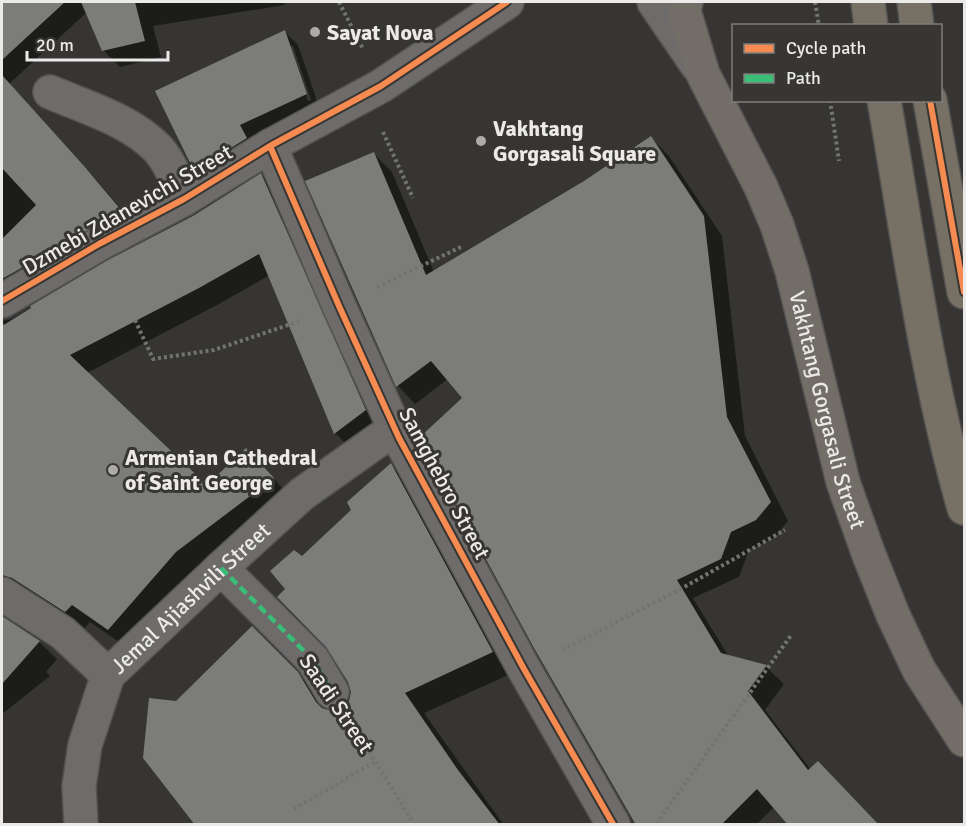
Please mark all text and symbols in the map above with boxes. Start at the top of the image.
place label: Sayat Nova [327,19,434,46]
scale bar [27,24,168,62]
legend [732,24,942,102]
marker: Sayat Nova [308,25,322,39]
text: 20 m [36,34,74,56]
text: Cycle path [786,37,866,59]
text: Path [786,67,821,89]
place label: Vakhtang Gorgasali Square [493,115,656,167]
marker: Vakhtang Gorgasali Square [474,134,488,148]
street label: Dzmebi Zdanevichi Street [17,138,237,281]
street label: Vakhtang Gorgasali Street [783,288,872,533]
street label: Samghebro Street [393,403,496,564]
place label: Armenian Cathedral of Saint George [125,444,317,496]
marker: Armenian Cathedral of Saint George [106,463,120,477]
street label: Jemal Ajiashvili Street [105,517,276,679]
street label: Saadi Street [293,648,380,758]

